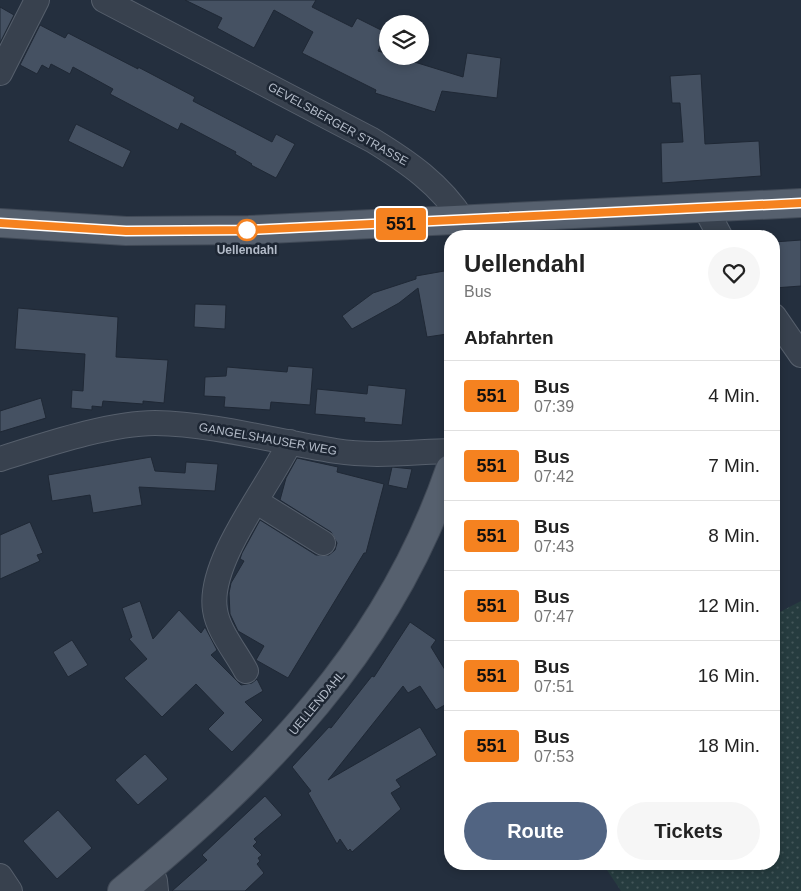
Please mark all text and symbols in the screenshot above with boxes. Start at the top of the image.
map controls [379,15,429,65]
button: layers [379,15,429,65]
street label: GEVELSBERGER STRASSE [265,80,411,168]
line badge: 551 [372,208,430,240]
text: 551 [386,214,416,234]
marker: Uellendahl [236,219,258,241]
place label: Uellendahl [217,243,277,257]
button: heart [708,247,760,299]
text: Uellendahl [464,250,585,277]
text: Bus [464,283,492,300]
text: Abfahrten [464,327,554,348]
text: Bus [534,376,570,397]
text: 4 Min. [708,385,760,406]
text: 551 [476,386,507,406]
text: 07:39 [534,398,574,415]
street label: GANGELSHAUSER WEG [198,420,338,458]
text: Bus [534,446,570,467]
text: 7 Min. [708,455,760,476]
text: 551 [476,456,507,476]
text: 07:42 [534,468,574,485]
text: Bus [534,516,570,537]
text: 8 Min. [708,525,760,546]
text: 551 [476,526,507,546]
text: 07:43 [534,538,574,555]
text: Bus [534,586,570,607]
text: 12 Min. [698,595,760,616]
text: 551 [476,596,507,616]
text: 07:47 [534,608,574,625]
text: Bus [534,656,570,677]
text: 16 Min. [698,665,760,686]
text: 551 [476,666,507,686]
street label: UELLENDAHL [286,668,348,738]
text: 07:51 [534,678,574,695]
text: Bus [534,726,570,747]
text: 18 Min. [698,735,760,756]
text: 551 [476,736,507,756]
text: 07:53 [534,748,574,765]
button: Route [464,802,607,860]
button: Tickets [617,802,760,860]

